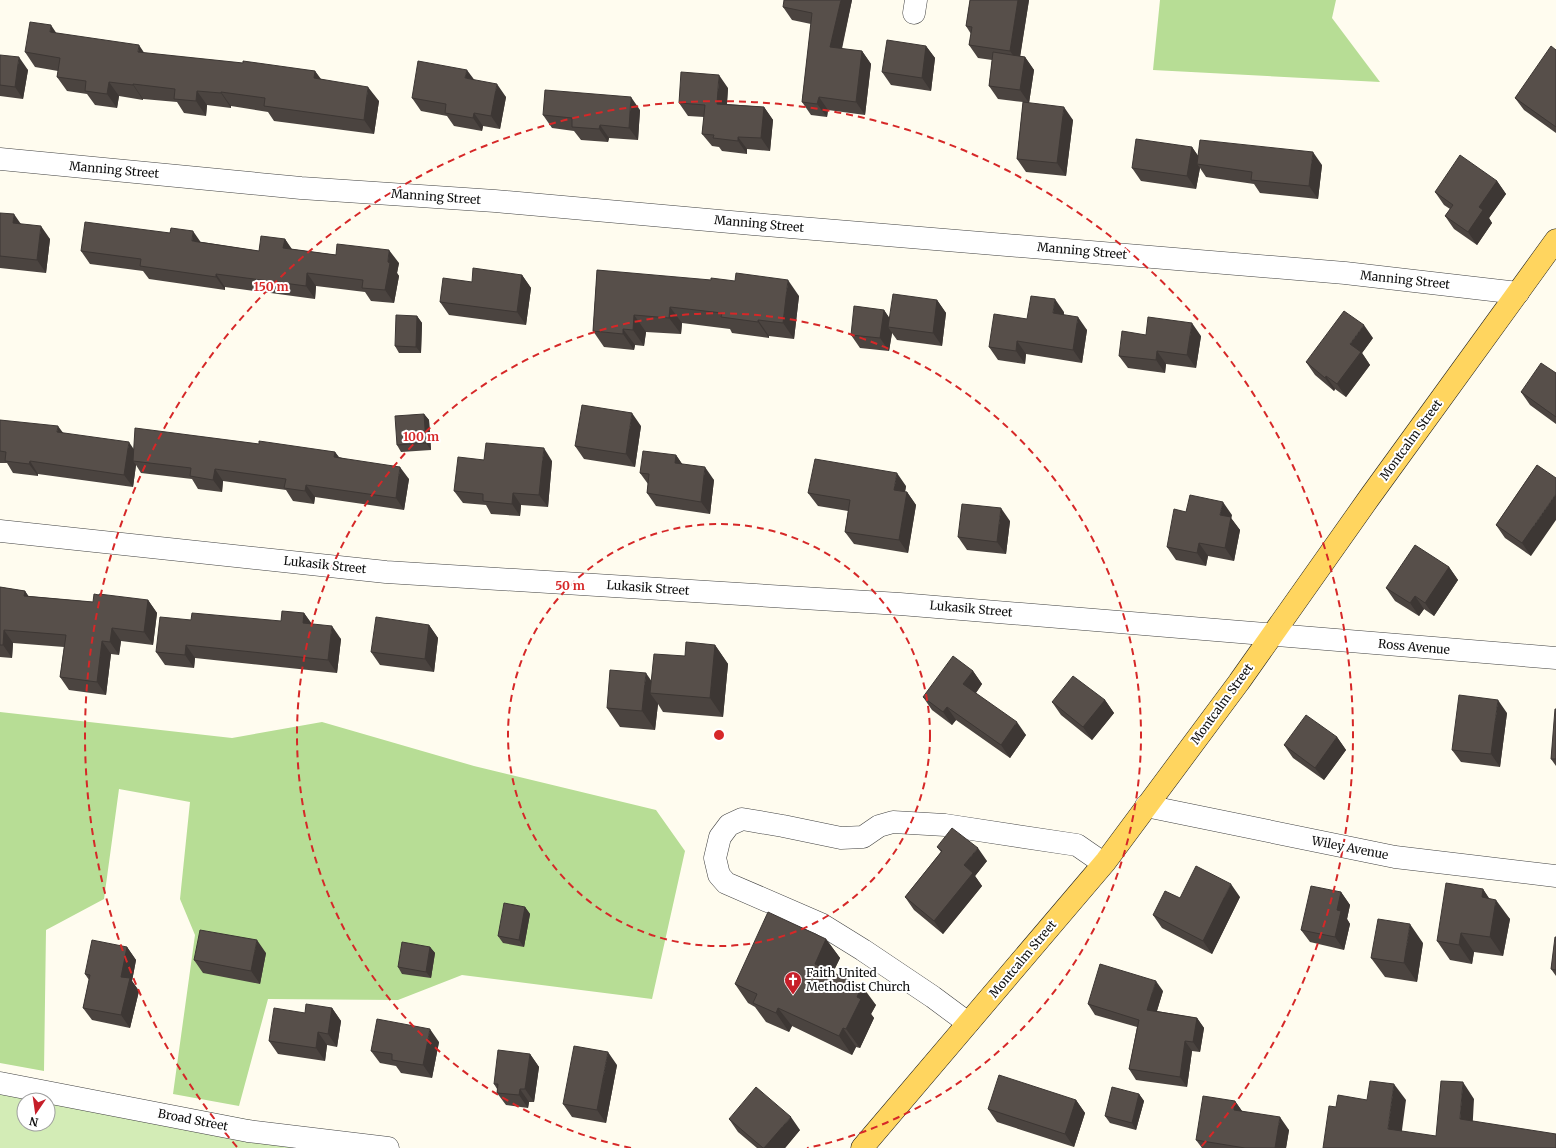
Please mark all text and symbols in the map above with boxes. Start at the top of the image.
street label: Manning Street [68,158,160,181]
street label: Manning Street [390,186,482,207]
street label: Manning Street [713,212,805,235]
street label: Manning Street [1036,239,1128,262]
street label: Manning Street [1359,267,1451,292]
text: 150 m [254,279,289,294]
street label: Montcalm Street [1376,396,1445,483]
text: 100 m [403,429,439,444]
street label: Lukasik Street [283,553,368,576]
street label: Lukasik Street [606,577,690,598]
text: 50 m [555,578,585,593]
street label: Lukasik Street [929,597,1013,620]
street label: Ross Avenue [1378,636,1451,657]
street label: Montcalm Street [1187,660,1256,747]
centre of rings [712,728,726,742]
street label: Wiley Avenue [1310,833,1390,862]
street label: Montcalm Street [986,917,1060,1000]
place label: Faith United Methodist Church [806,965,910,994]
church icon: Faith United Methodist Church [783,970,803,995]
north arrow [16,1092,56,1132]
street label: Broad Street [157,1105,230,1134]
text: N [28,1114,40,1130]

